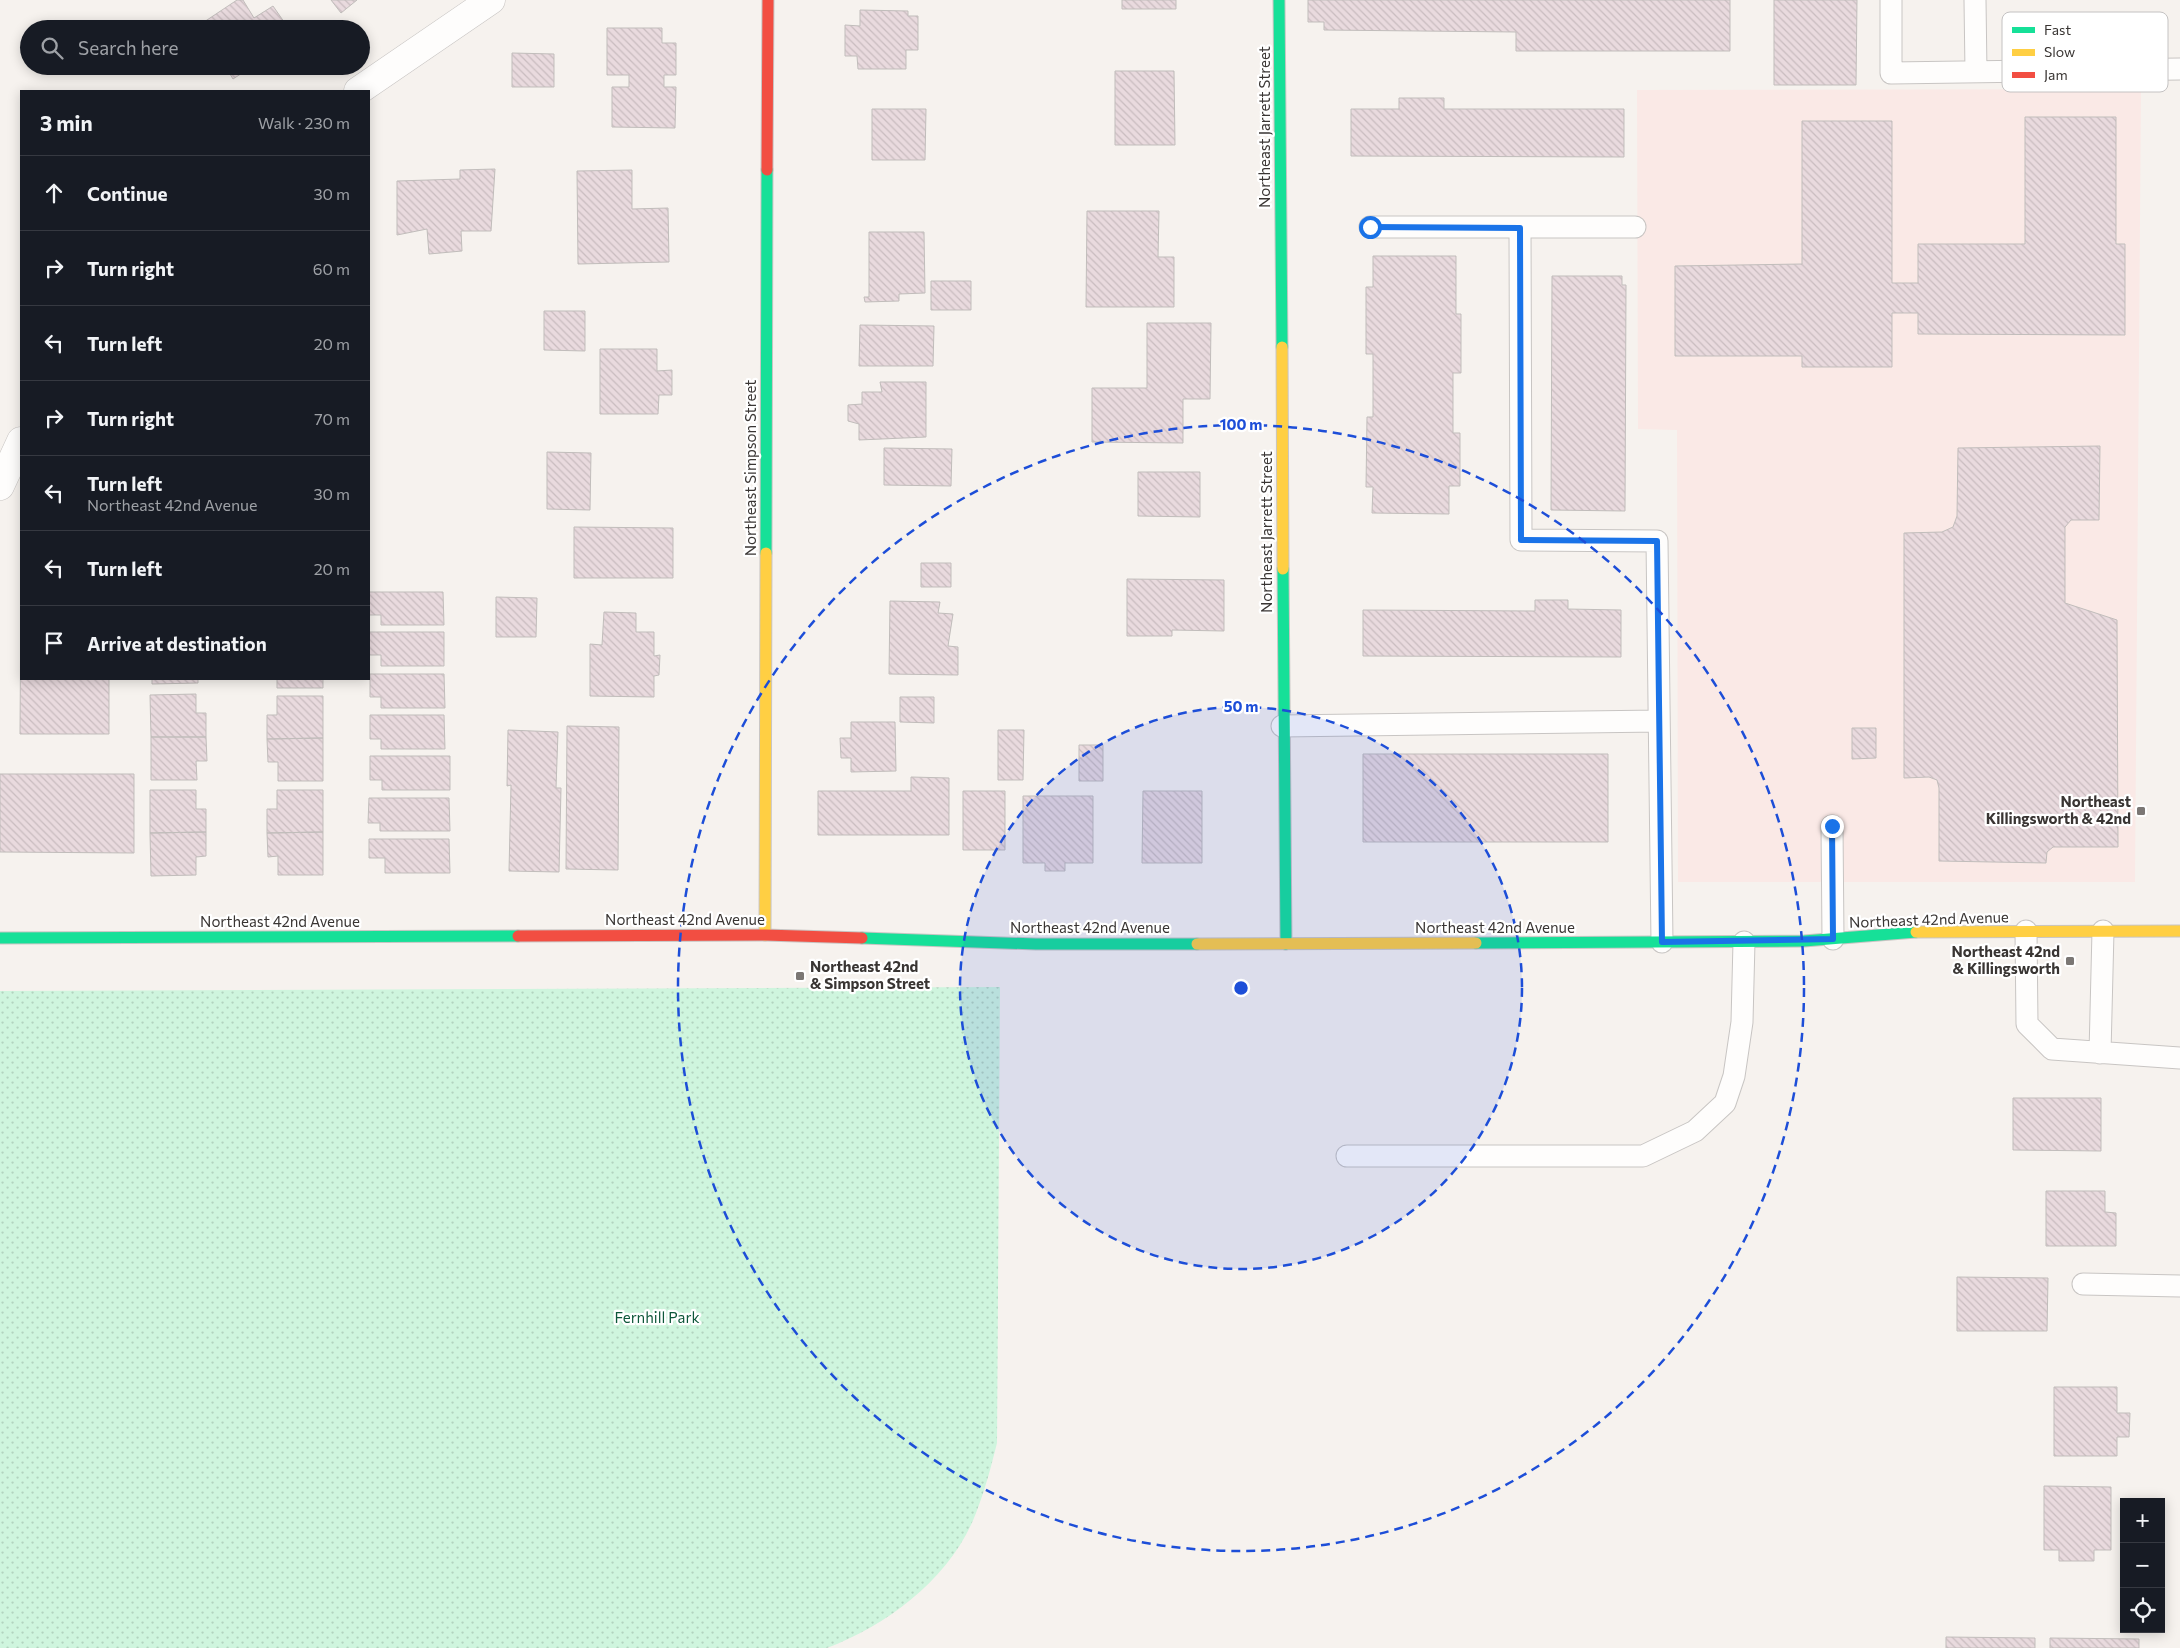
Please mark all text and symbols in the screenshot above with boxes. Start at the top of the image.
legend [2002,12,2168,92]
search box [20,20,370,75]
text: Fast [2044,21,2071,38]
icon: search [38,34,66,62]
text: Search here [78,36,178,59]
text: Slow [2044,43,2075,60]
street label: Northeast Jarrett Street [1255,46,1273,208]
text: Jam [2044,66,2068,83]
text: 3 min [40,110,93,135]
text: Walk · 230 m [258,113,350,132]
icon: ahead [40,179,68,207]
text: Continue [87,182,167,205]
text: 30 m [313,184,350,203]
route start [1359,216,1382,239]
icon: right [40,254,68,282]
text: Turn right [87,257,174,280]
text: 60 m [313,259,350,278]
icon: left [40,329,68,357]
text: Turn left [87,332,162,355]
text: 20 m [314,334,350,353]
street label: Northeast Simpson Street [741,380,759,556]
icon: right [40,404,68,432]
text: Turn right [87,407,174,430]
text: 70 m [314,409,350,428]
text: 100 m [1220,415,1262,433]
street label: Northeast Jarrett Street [1257,451,1275,613]
text: Turn left [87,472,162,495]
icon: left [40,479,68,507]
text: 30 m [313,484,350,503]
text: Northeast 42nd Avenue [87,495,257,514]
icon: left [40,554,68,582]
text: Turn left [87,557,162,580]
text: 20 m [314,559,350,578]
icon: arrive [40,629,68,657]
text: Arrive at destination [87,632,267,655]
text: 50 m [1224,697,1258,715]
place label: Northeast Killingsworth & 42nd [1986,792,2131,827]
marker: Northeast Killingsworth & 42nd [2135,805,2147,817]
route end [1821,815,1844,838]
street label: Northeast 42nd Avenue [1849,907,2009,931]
street label: Northeast 42nd Avenue [605,910,765,928]
street label: Northeast 42nd Avenue [200,912,360,930]
street label: Northeast 42nd Avenue [1010,918,1170,936]
street label: Northeast 42nd Avenue [1415,918,1575,936]
place label: Northeast 42nd & Killingsworth [1952,942,2060,977]
marker: Northeast 42nd & Killingsworth [2064,955,2076,967]
place label: Northeast 42nd & Simpson Street [810,957,930,992]
marker: Northeast 42nd & Simpson Street [794,970,806,982]
centre of rings [1232,979,1250,997]
park label: Fernhill Park [614,1308,700,1326]
map controls [2120,1498,2165,1633]
button: + [2120,1498,2165,1543]
button: − [2120,1543,2165,1588]
button: locate [2120,1588,2165,1633]

